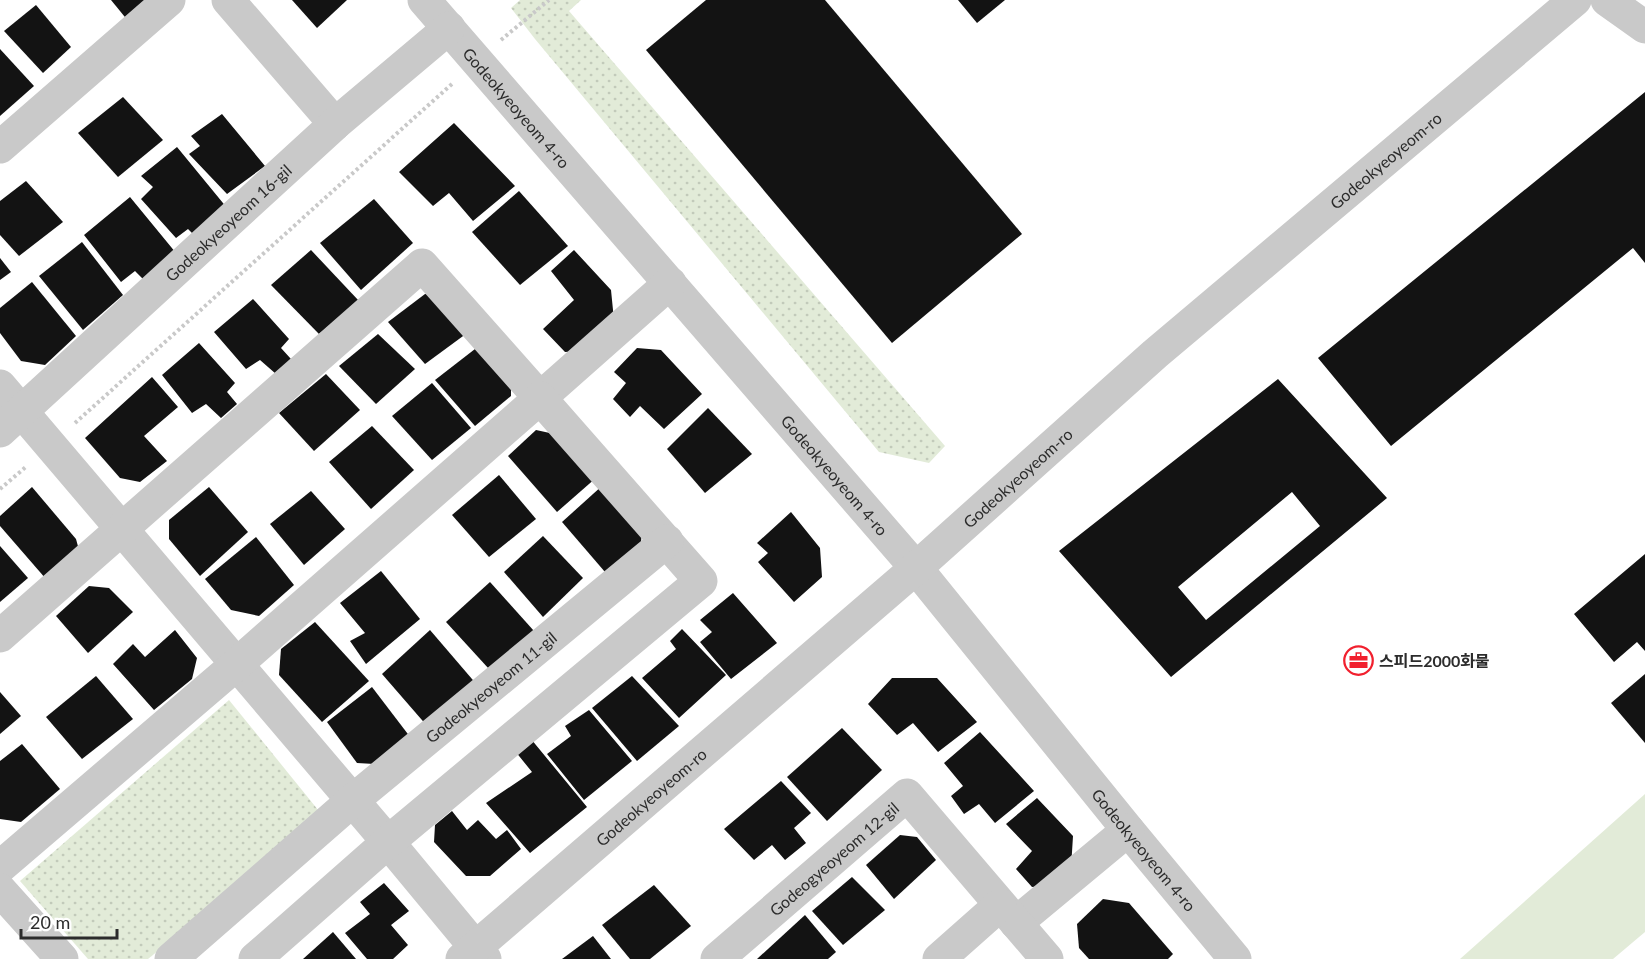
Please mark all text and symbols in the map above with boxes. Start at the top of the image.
street label: Godeokyeoyeom 4-ro [460,43,574,171]
street label: Godeokyeoyeom-ro [1326,108,1445,212]
street label: Godeokyeoyeom 16-gil [161,160,295,285]
street label: Godeokyeoyeom 4-ro [778,411,893,539]
street label: Godeokyeoyeom-ro [959,424,1076,531]
street label: Godeokyeoyeom 11-gil [421,627,560,746]
office icon: 스피드2000화물 [1342,644,1374,676]
place label: 스피드2000화물 [1379,651,1490,670]
street label: Godeokyeoyeom-ro [591,744,710,849]
street label: Godeokyeoyeom 4-ro [1088,784,1201,915]
street label: Godeogyeoyeom 12-gil [765,798,902,919]
scale bar [21,902,117,940]
text: 20 m [30,911,70,933]

